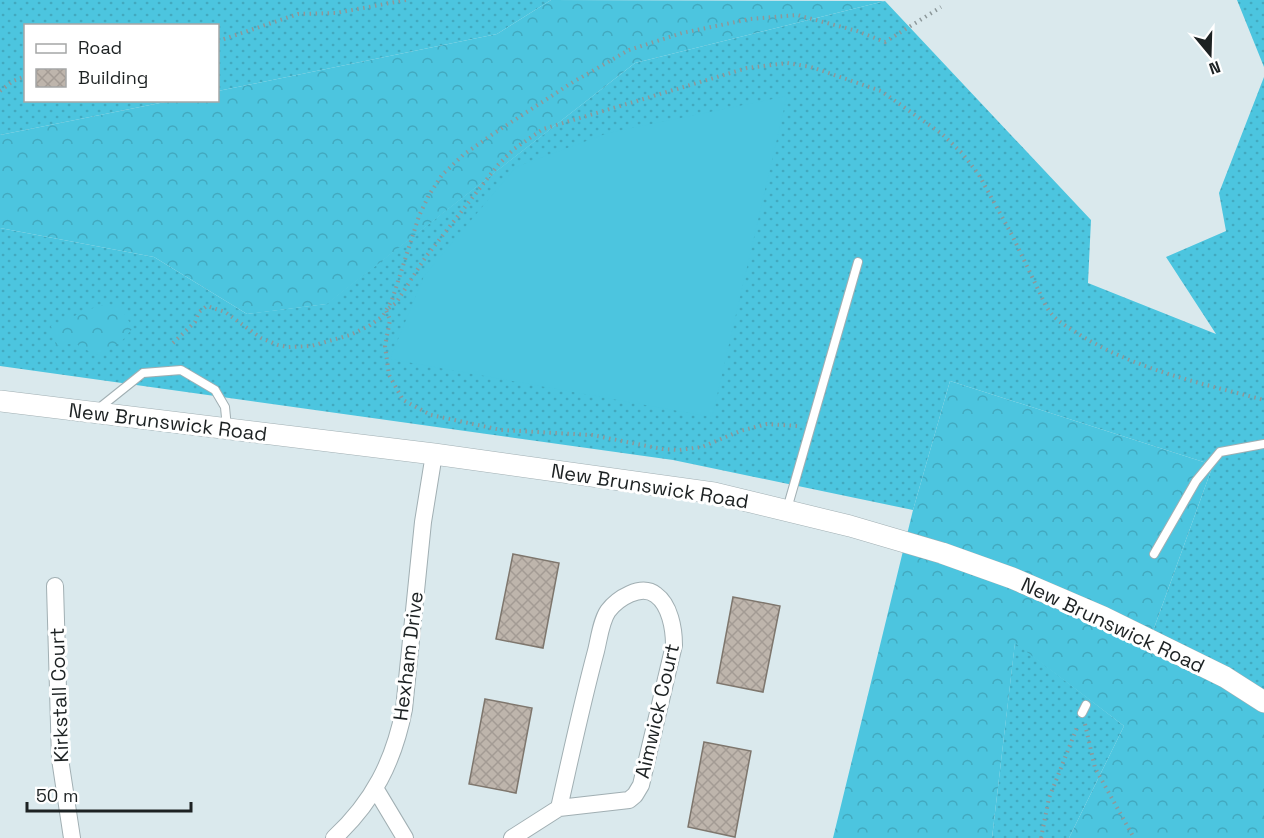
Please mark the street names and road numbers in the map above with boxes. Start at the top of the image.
street label: New Brunswick Road [67,397,269,447]
street label: New Brunswick Road [549,458,751,514]
street label: New Brunswick Road [1017,571,1209,679]
street label: Hexham Drive [387,590,429,722]
street label: Kirkstall Court [44,627,74,763]
street label: Aimwick Court [629,641,685,781]

